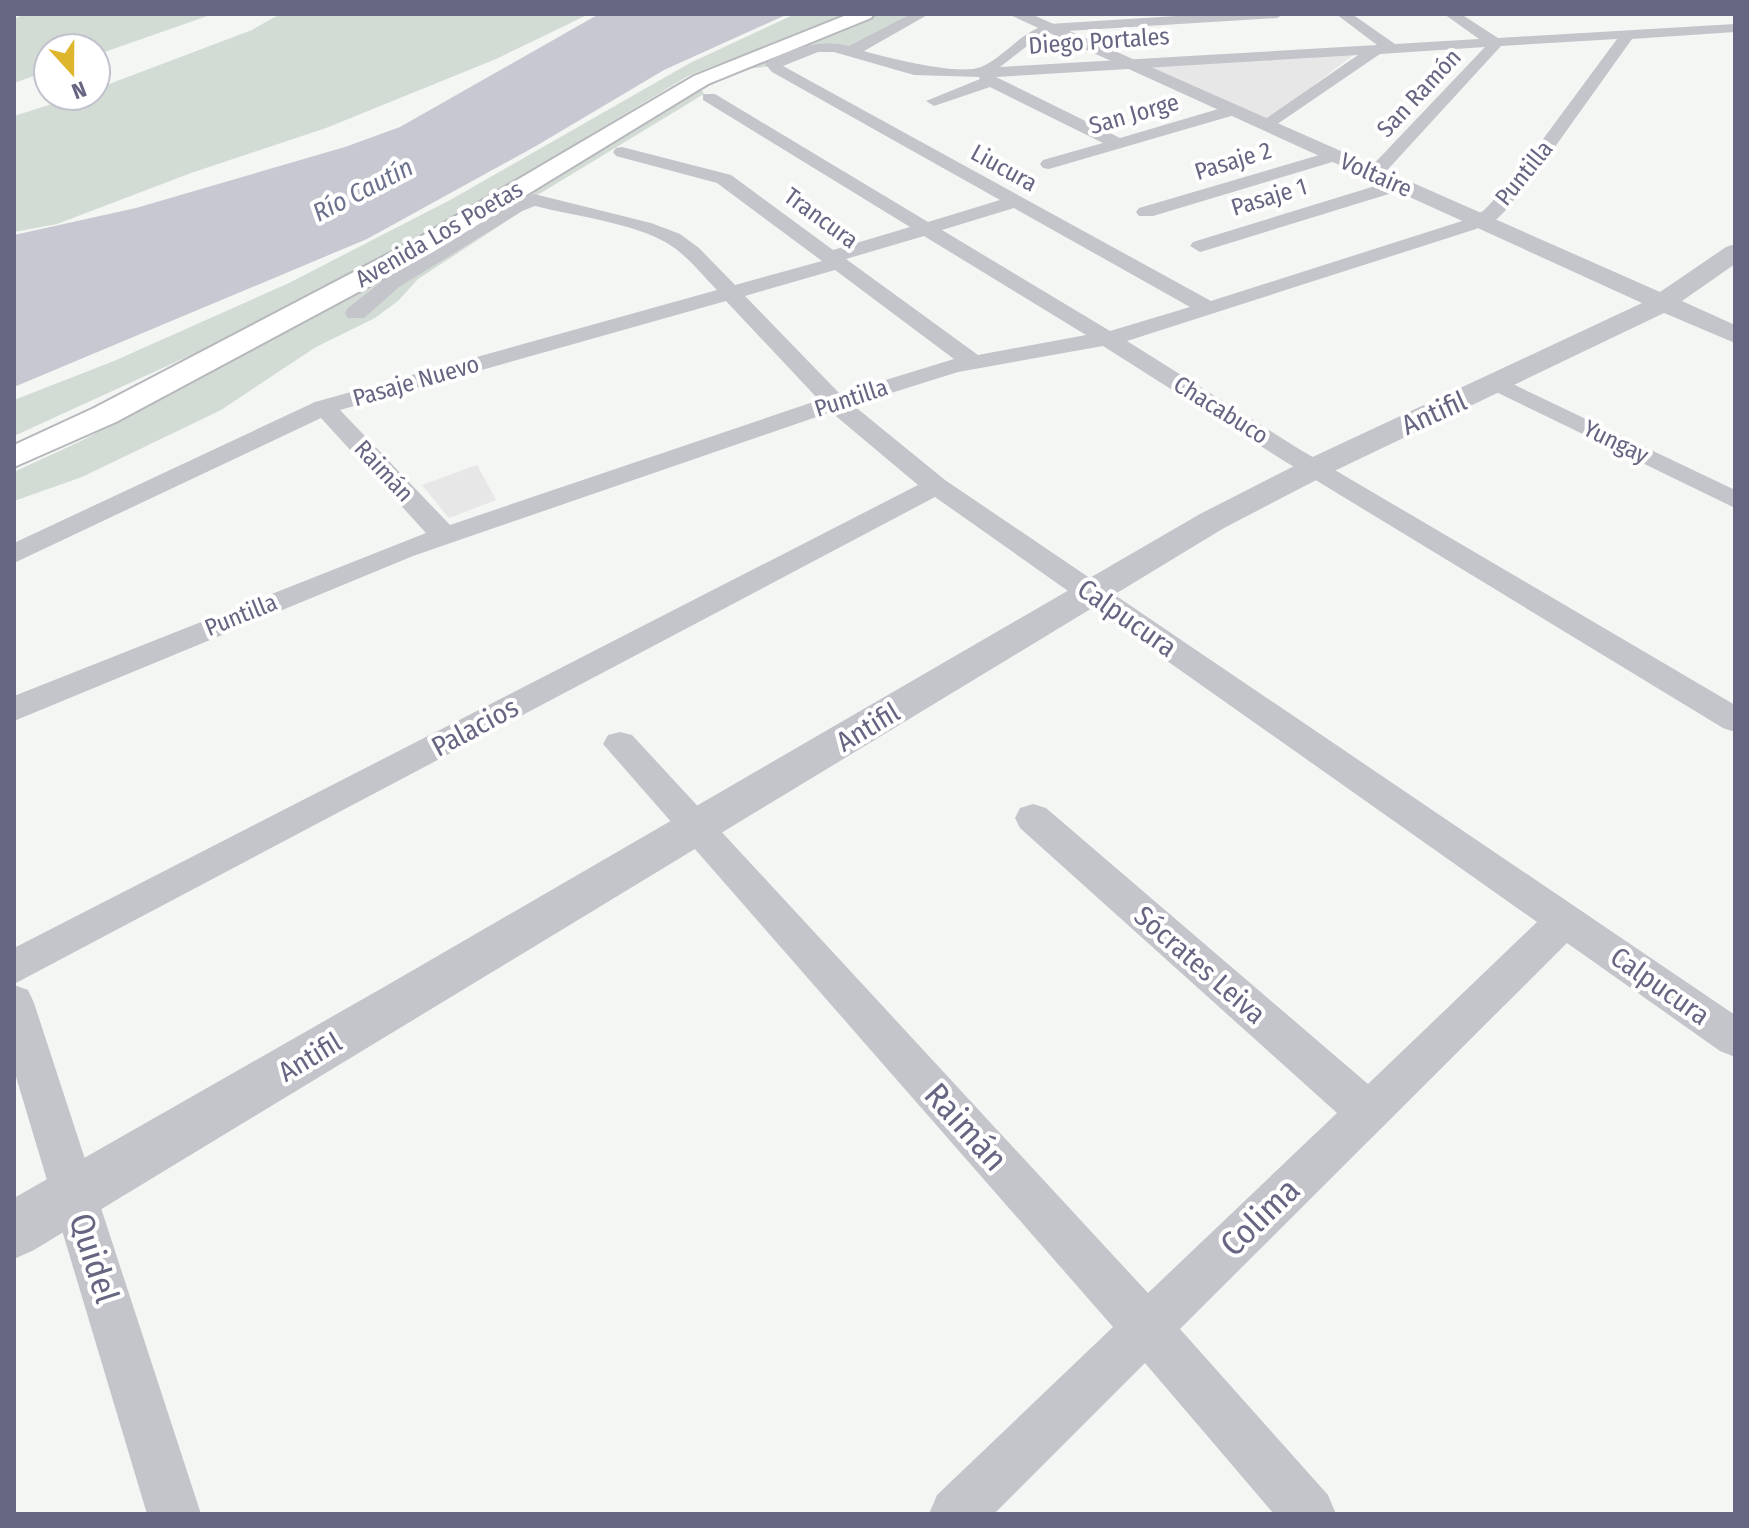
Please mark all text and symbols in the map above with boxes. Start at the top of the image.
street label: Diego Portales [1028,22,1170,60]
north arrow [32,32,112,112]
street label: San Ramón [1371,43,1467,143]
text: N [68,75,90,105]
street label: San Jorge [1086,88,1182,140]
street label: Puntilla [1489,135,1559,211]
street label: Pasaje 2 [1191,136,1275,186]
street label: Liucura [966,138,1042,198]
street label: Voltaire [1336,147,1416,203]
water label: Río Cautín [308,152,418,228]
street label: Pasaje 1 [1228,172,1310,222]
street label: Avenida Los Poetas [350,175,528,293]
street label: Trancura [779,182,863,254]
street label: Pasaje Nuevo [350,350,482,412]
street label: Chacabuco [1169,370,1273,450]
street label: Puntilla [811,373,891,423]
street label: Antifil [1396,384,1472,442]
street label: Yungay [1579,414,1653,470]
street label: Raimán [349,435,419,507]
street label: Calpucura [1071,572,1183,664]
street label: Puntilla [201,588,281,642]
street label: Palacios [426,691,524,763]
street label: Antifil [830,695,906,759]
street label: Sócrates Leiva [1128,899,1272,1031]
street label: Calpucura [1604,940,1716,1032]
street label: Antifil [272,1025,348,1089]
street label: Raimán [916,1075,1016,1179]
street label: Colima [1212,1169,1308,1265]
street label: Quidel [60,1208,128,1308]

